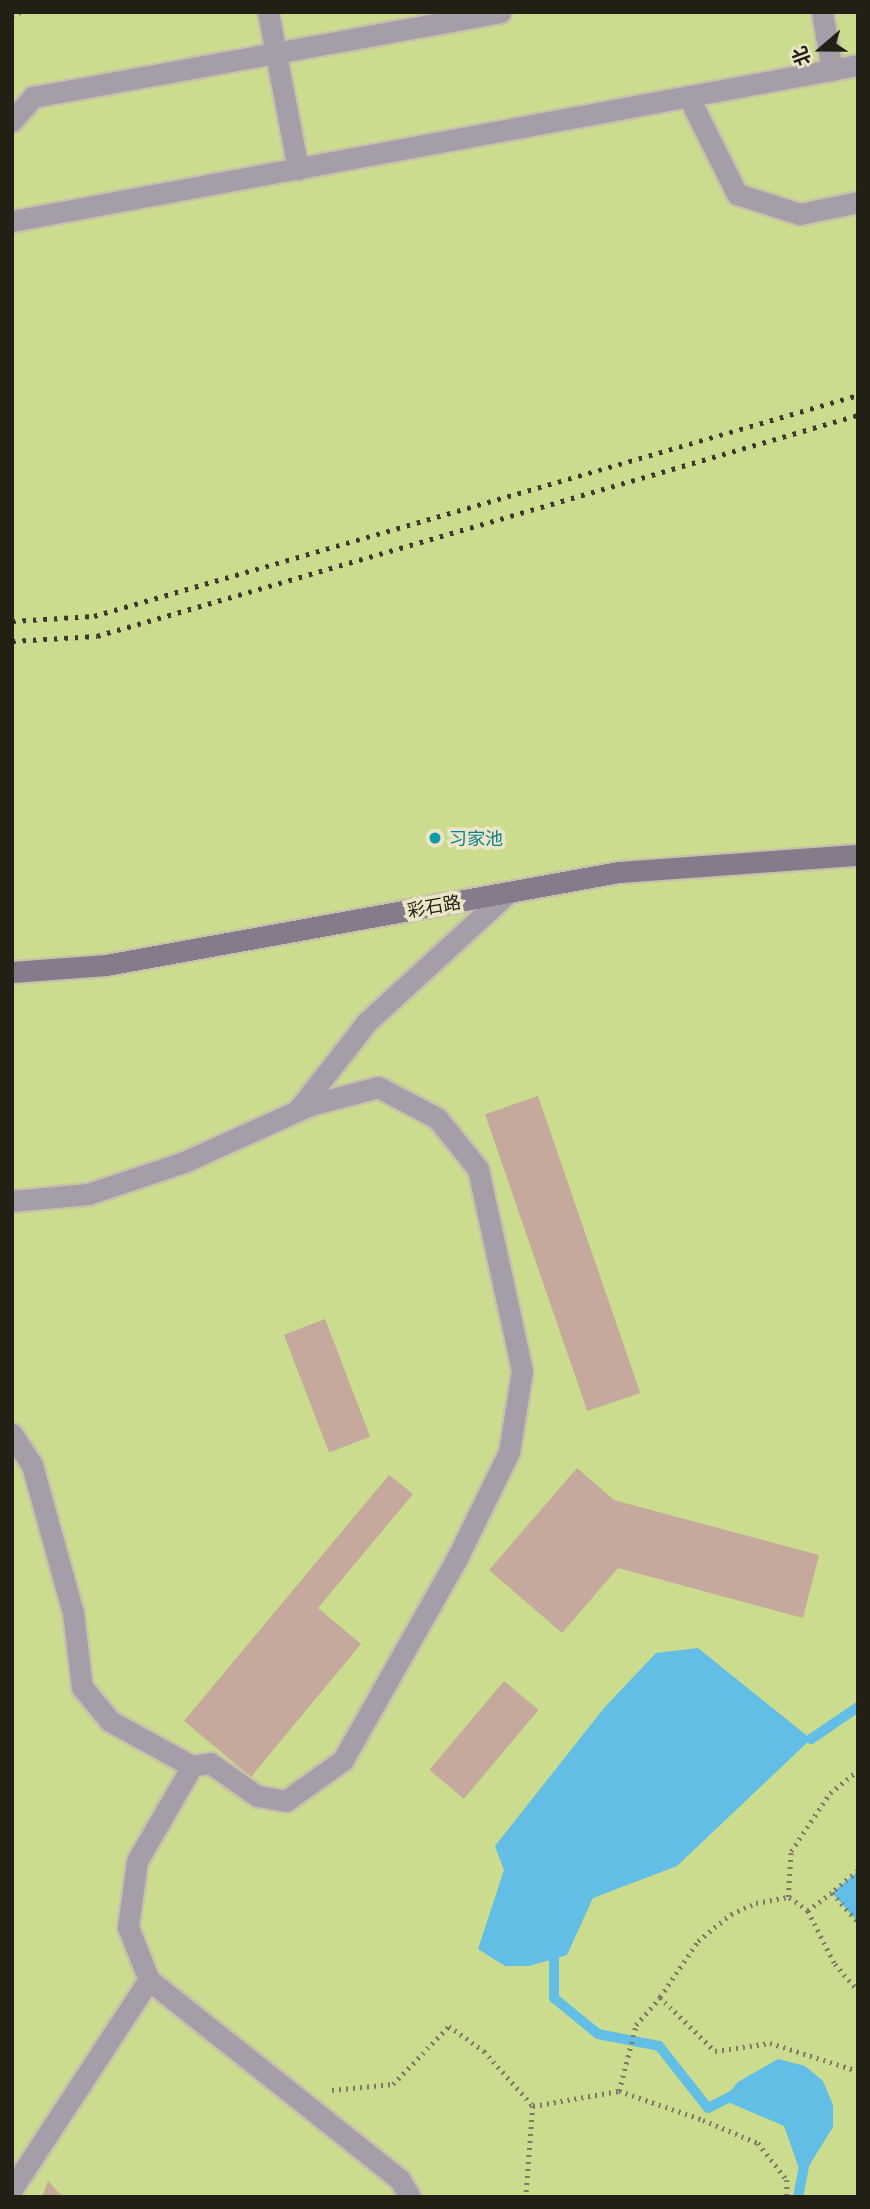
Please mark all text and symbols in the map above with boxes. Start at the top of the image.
north arrow [786,14,856,84]
text: 北 [787,43,815,69]
place label: 习家池 [449,827,503,849]
marker: 习家池 [427,830,443,846]
street label: 彩石路 [406,891,462,921]

